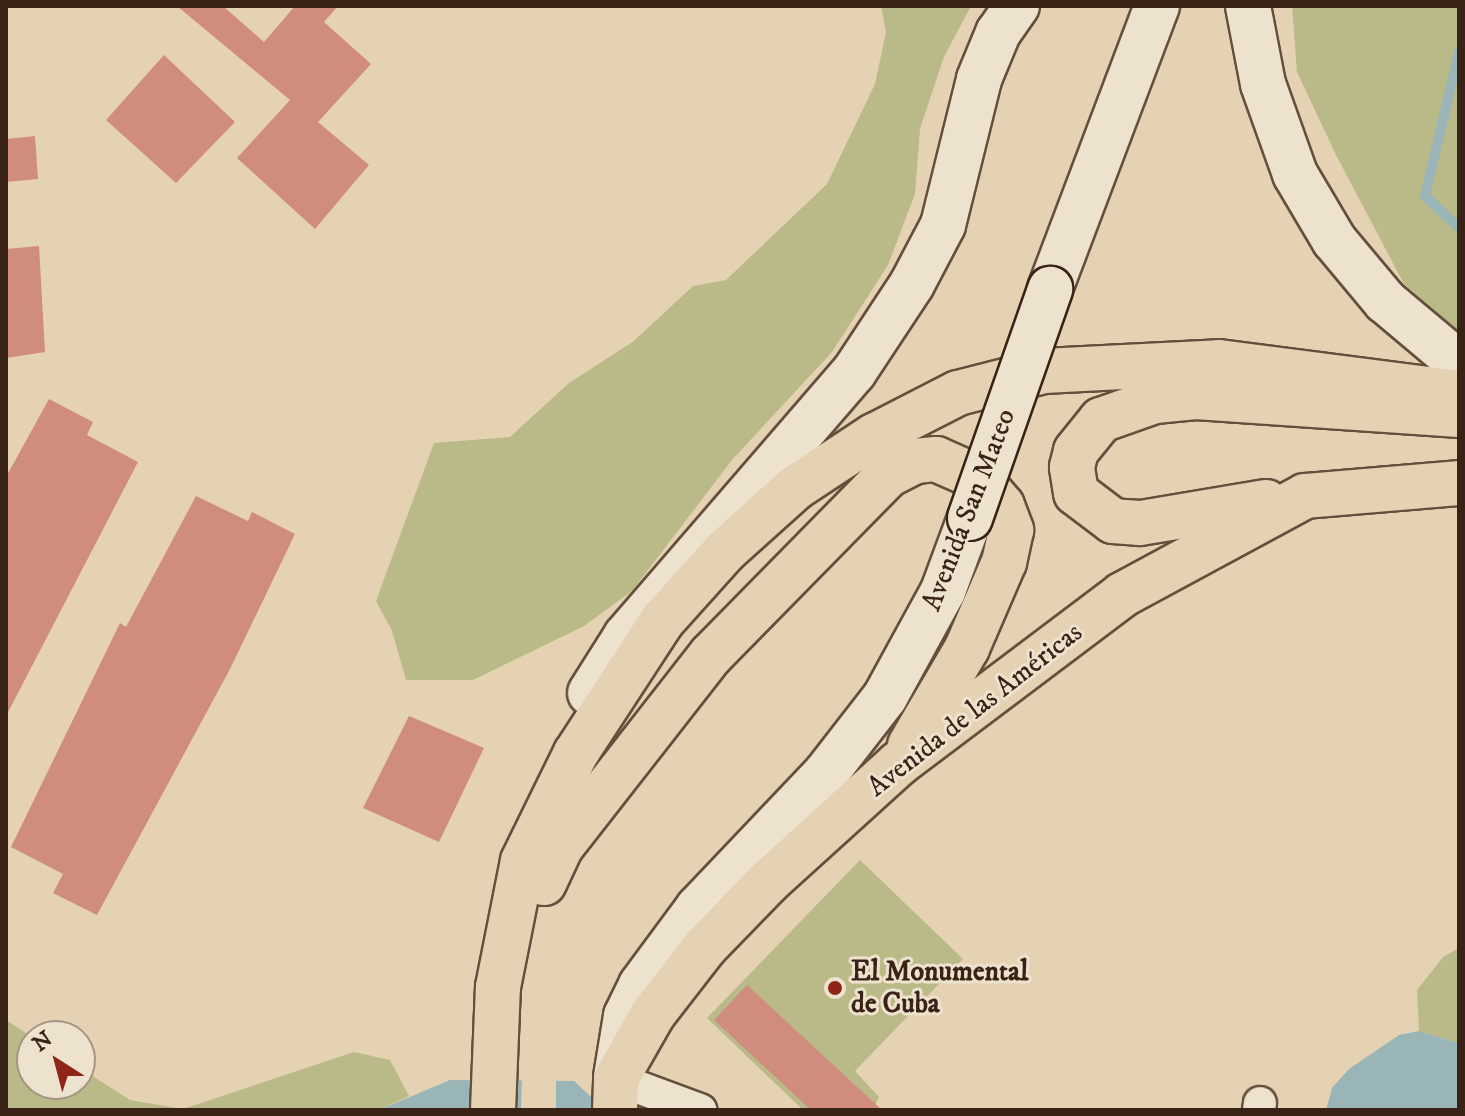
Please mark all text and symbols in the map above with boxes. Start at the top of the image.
street label: Avenida San Mateo [915,404,1023,616]
street label: Avenida de las Américas [861,616,1089,804]
place label: El Monumental de Cuba [851,955,1028,1021]
marker: El Monumental de Cuba [826,979,844,997]
north arrow [16,1020,96,1100]
text: N [28,1026,58,1058]

